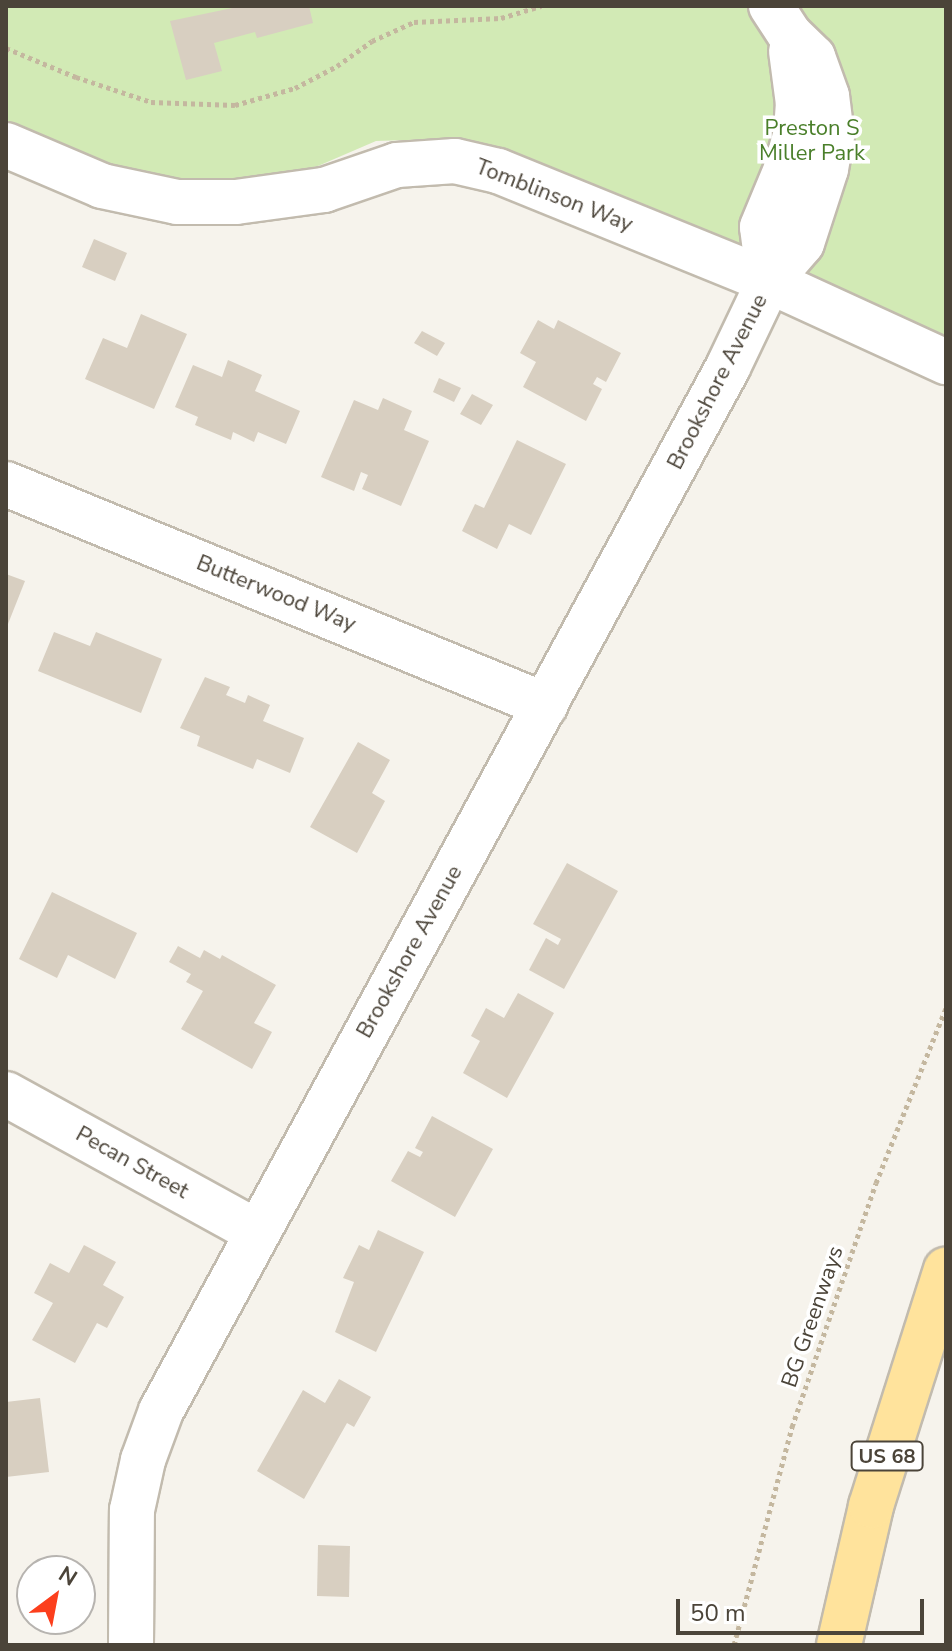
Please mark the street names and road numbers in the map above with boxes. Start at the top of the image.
street label: Tomblinson Way [472,154,636,238]
street label: Brookshore Avenue [662,290,774,474]
street label: Butterwood Way [192,550,360,638]
street label: Brookshore Avenue [352,861,468,1043]
street label: Pecan Street [71,1121,193,1205]
street label: BG Greenways [777,1243,849,1391]
road number: US 68 [849,1440,925,1472]

